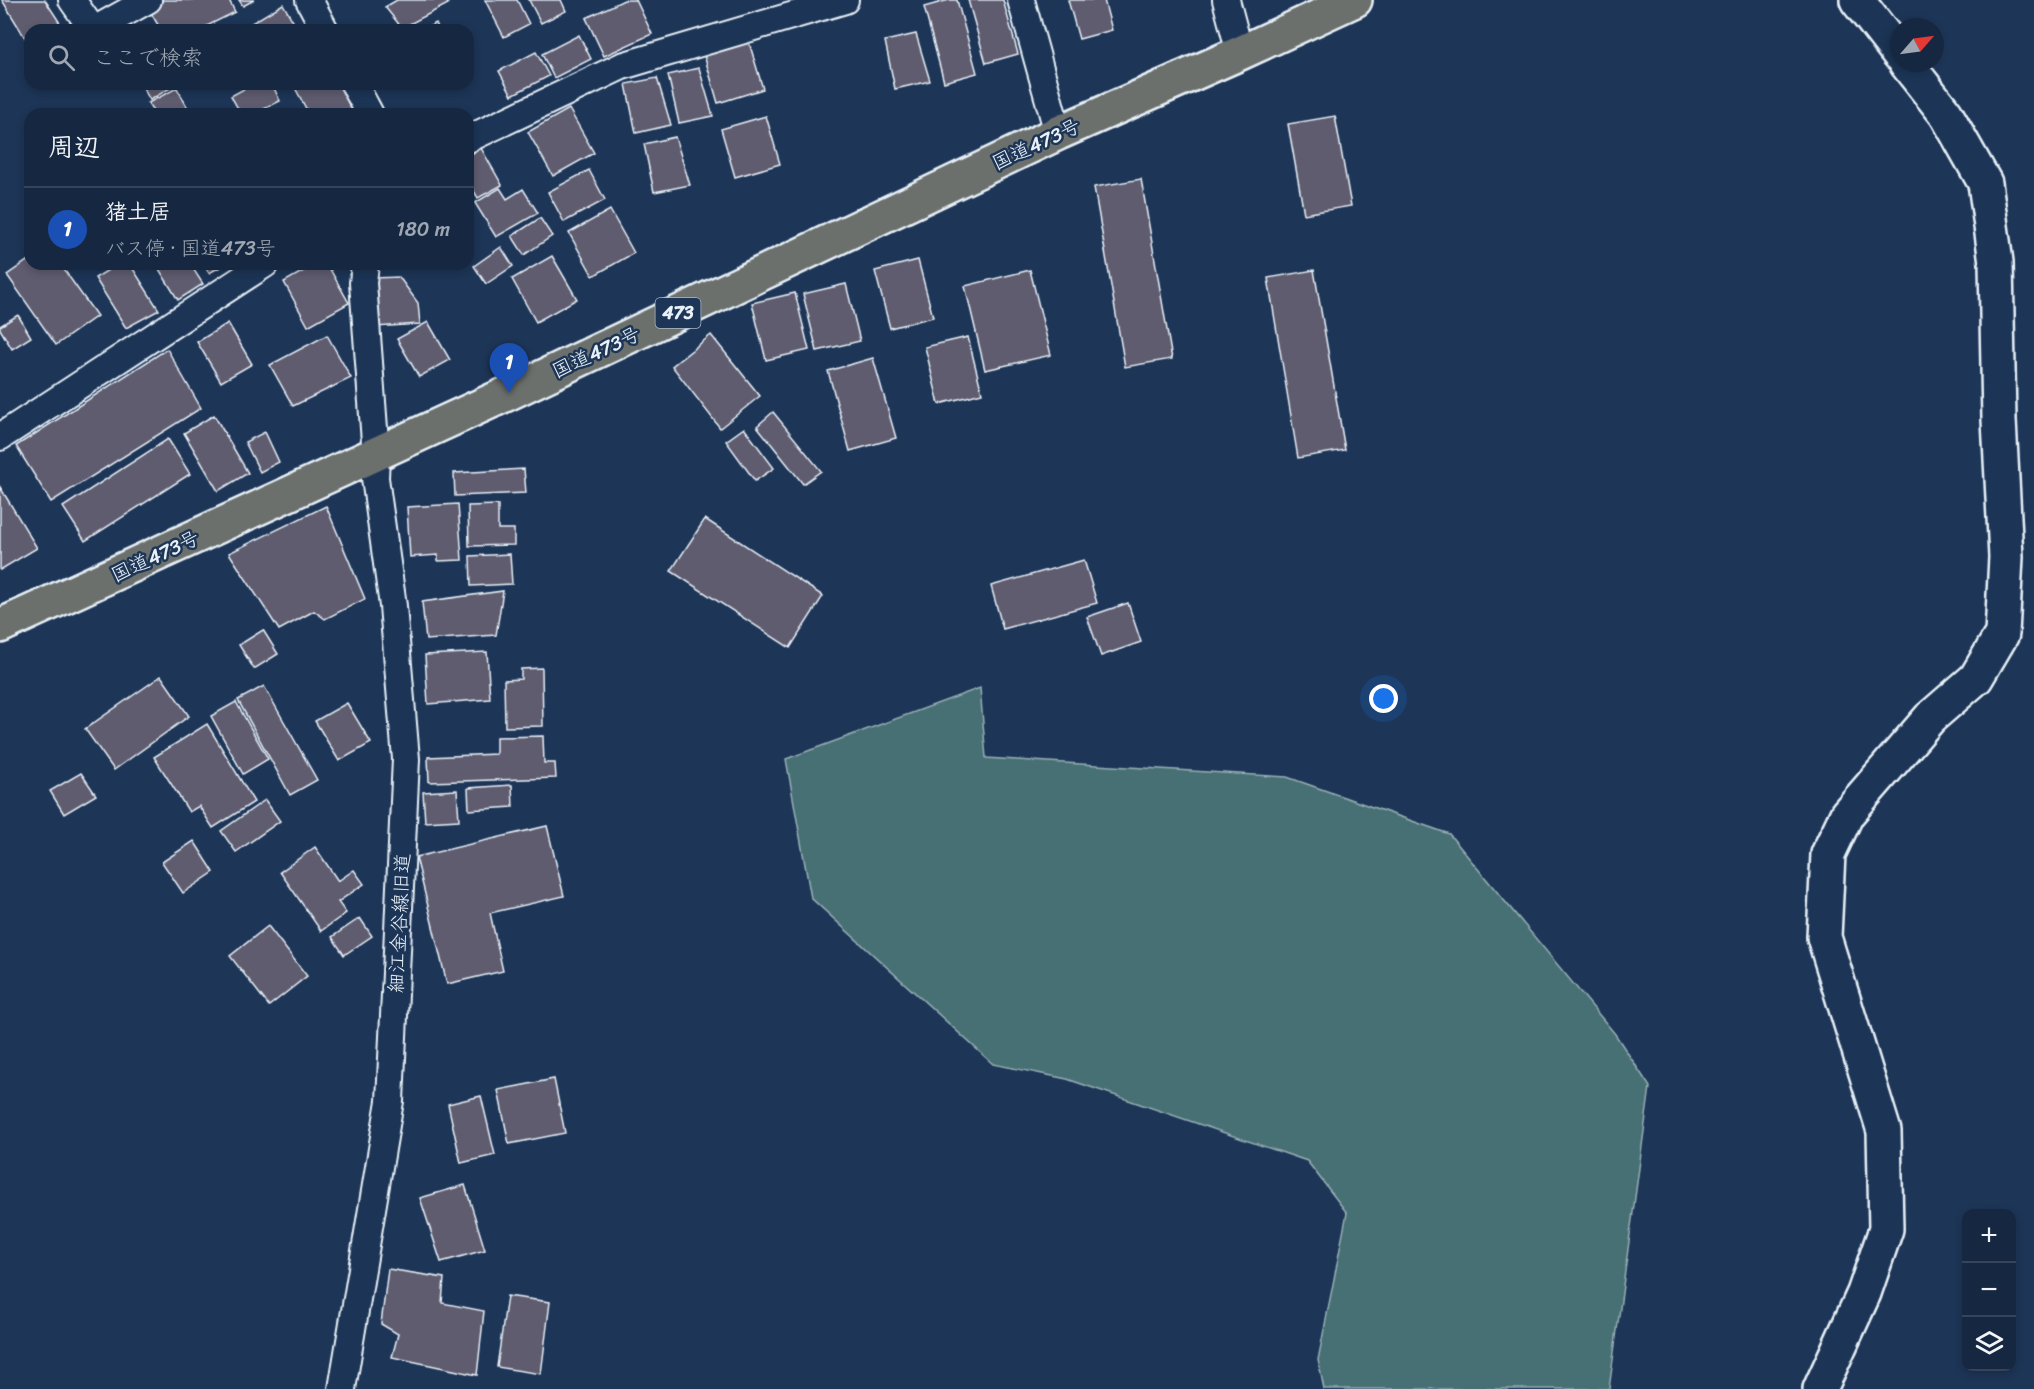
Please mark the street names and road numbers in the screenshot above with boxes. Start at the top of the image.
street label: 国道473号 [986,109,1087,180]
road number: 473 [656,298,700,328]
street label: 国道473号 [546,317,647,388]
street label: 国道473号 [105,521,206,592]
street label: 細江金谷線旧道 [378,852,421,994]

